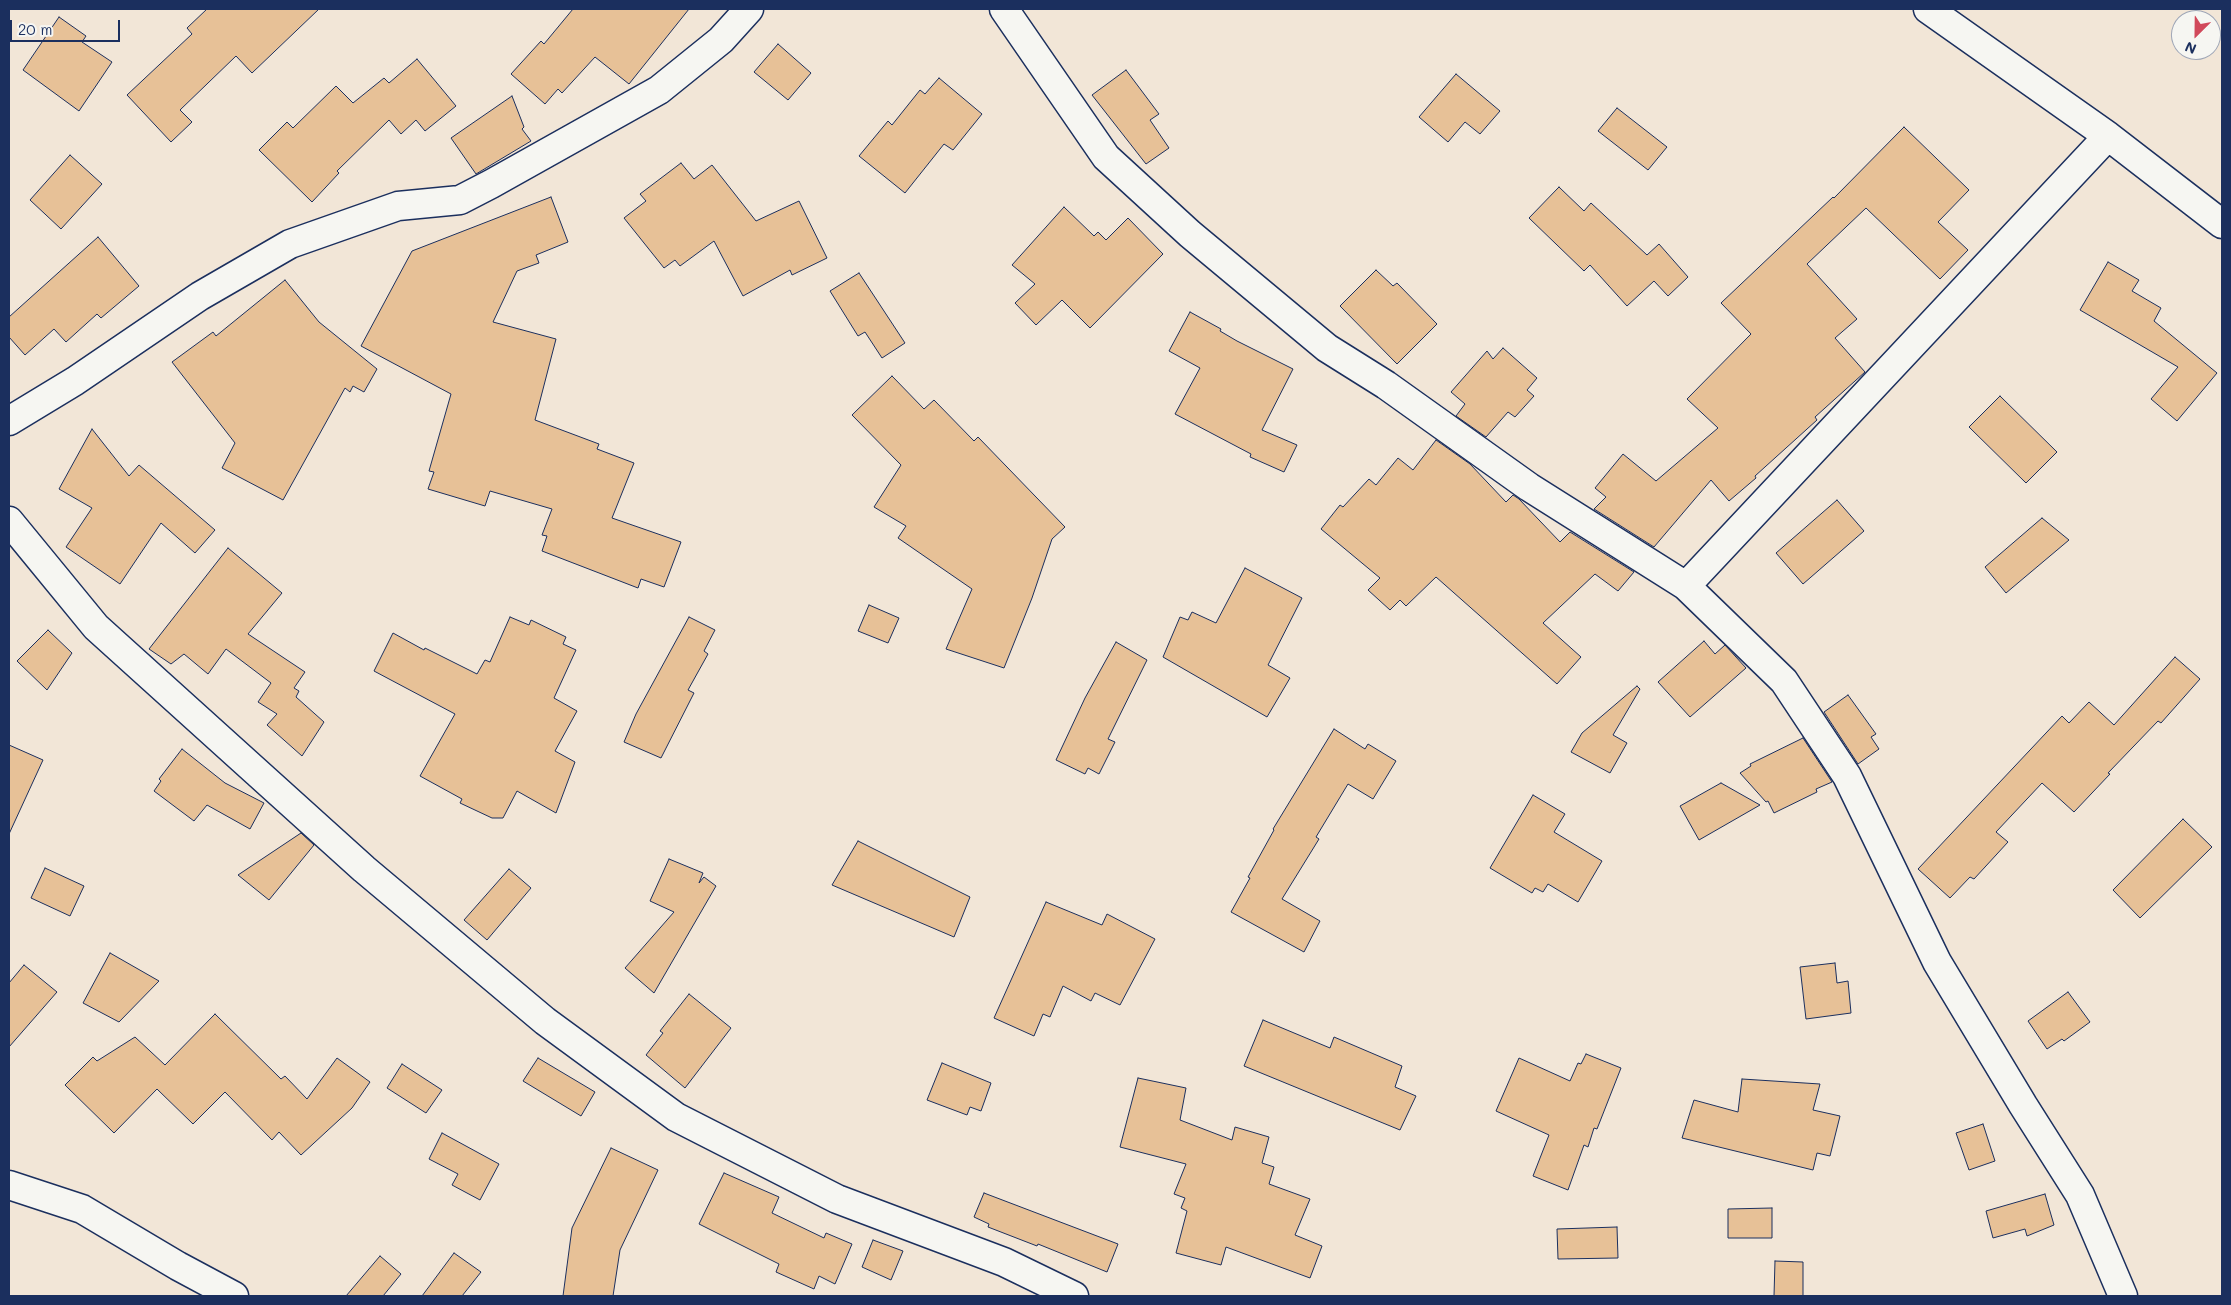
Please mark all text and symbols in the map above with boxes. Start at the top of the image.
scale bar [12,10,122,42]
north arrow [2171,10,2221,60]
text: 20 m [18,19,52,39]
text: N [2182,38,2199,59]

